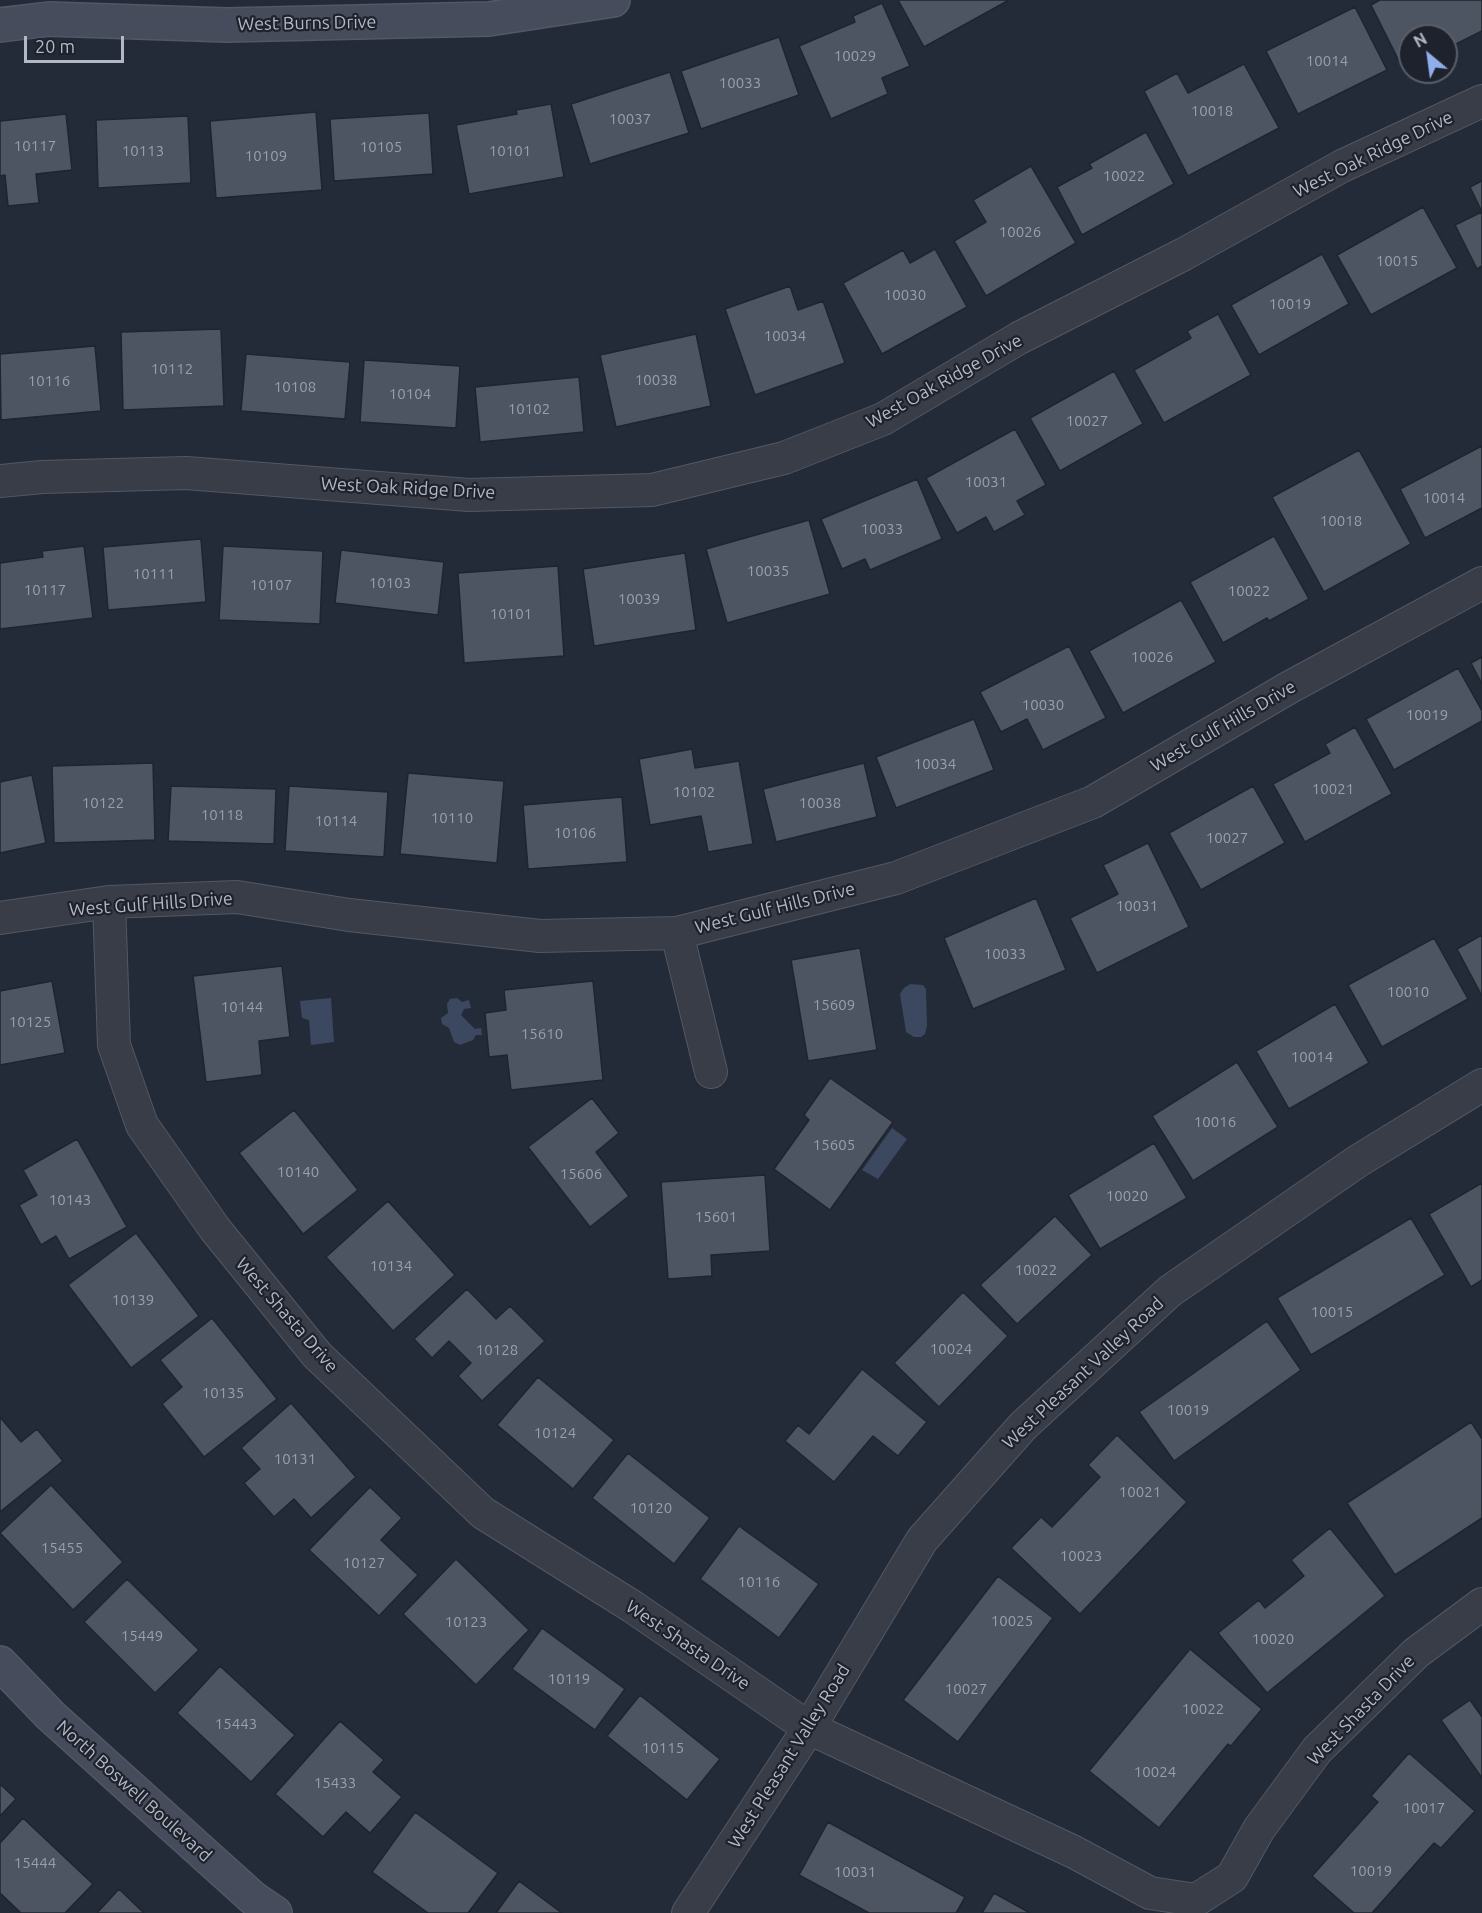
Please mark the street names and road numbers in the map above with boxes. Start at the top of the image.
street label: West Burns Drive [238,11,376,35]
street label: West Oak Ridge Drive [1290,106,1456,202]
street label: West Oak Ridge Drive [862,329,1026,433]
street label: West Oak Ridge Drive [320,473,496,503]
street label: West Gulf Hills Drive [1147,676,1299,776]
street label: West Gulf Hills Drive [693,878,857,938]
street label: West Gulf Hills Drive [68,888,234,920]
street label: West Shasta Drive [231,1253,343,1377]
street label: West Pleasant Valley Road [998,1293,1168,1453]
street label: West Shasta Drive [622,1595,754,1695]
street label: West Shasta Drive [1303,1650,1419,1770]
street label: West Pleasant Valley Road [724,1660,854,1852]
street label: North Boswell Boulevard [52,1716,216,1866]

